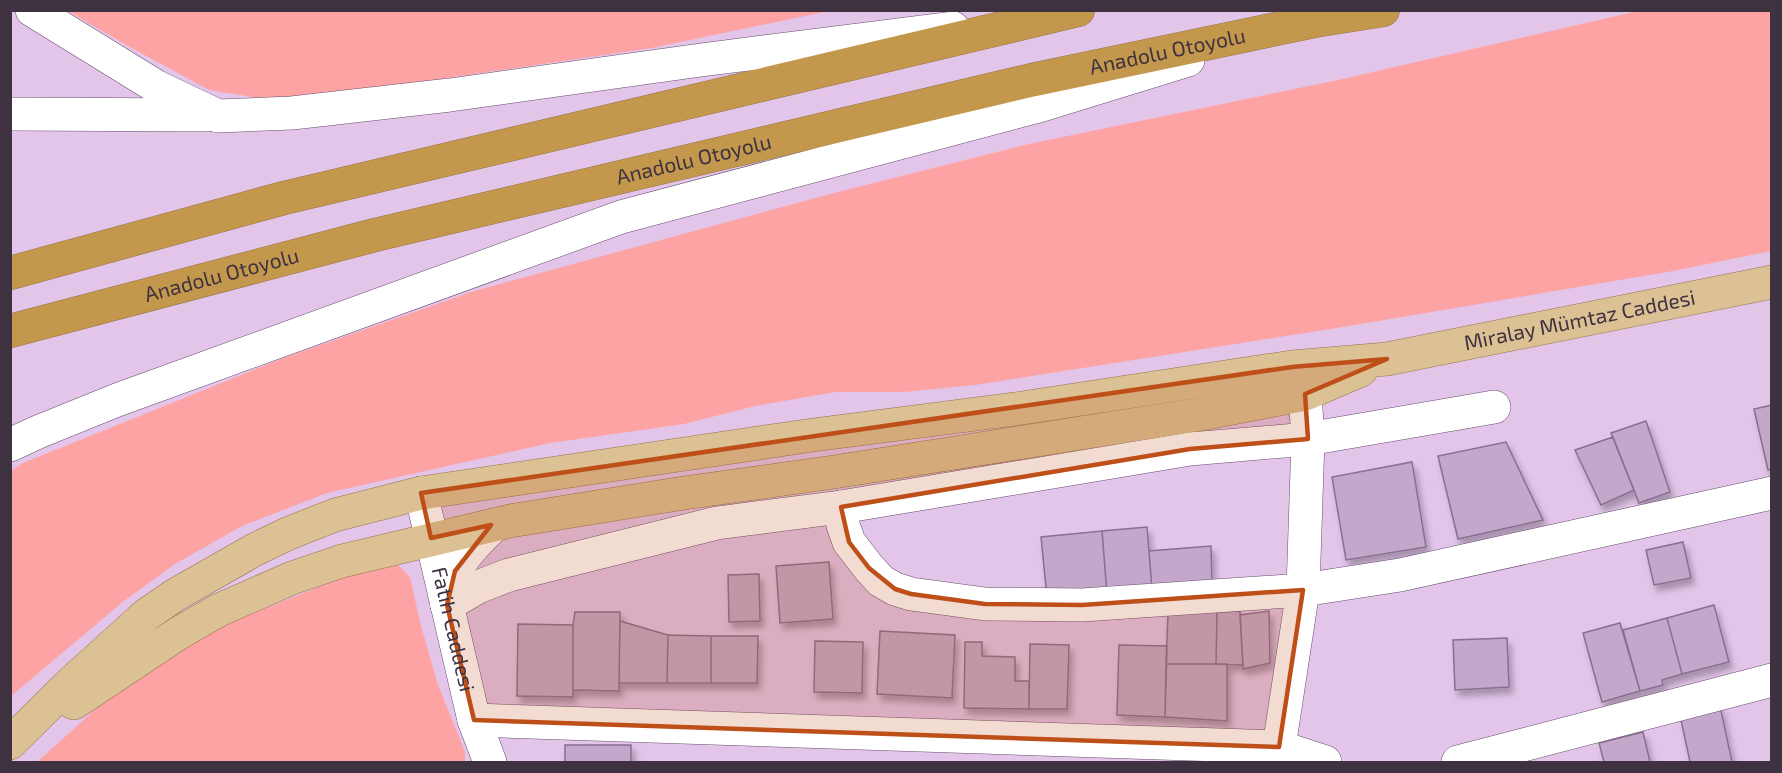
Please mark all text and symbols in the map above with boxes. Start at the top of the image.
street label: Anadolu Otoyolu [1087,22,1248,79]
street label: Anadolu Otoyolu [613,128,774,189]
street label: Anadolu Otoyolu [141,242,301,306]
street label: Miralay Mümtaz Caddesi [1462,284,1697,354]
street label: Fatih Caddesi [428,564,481,694]

